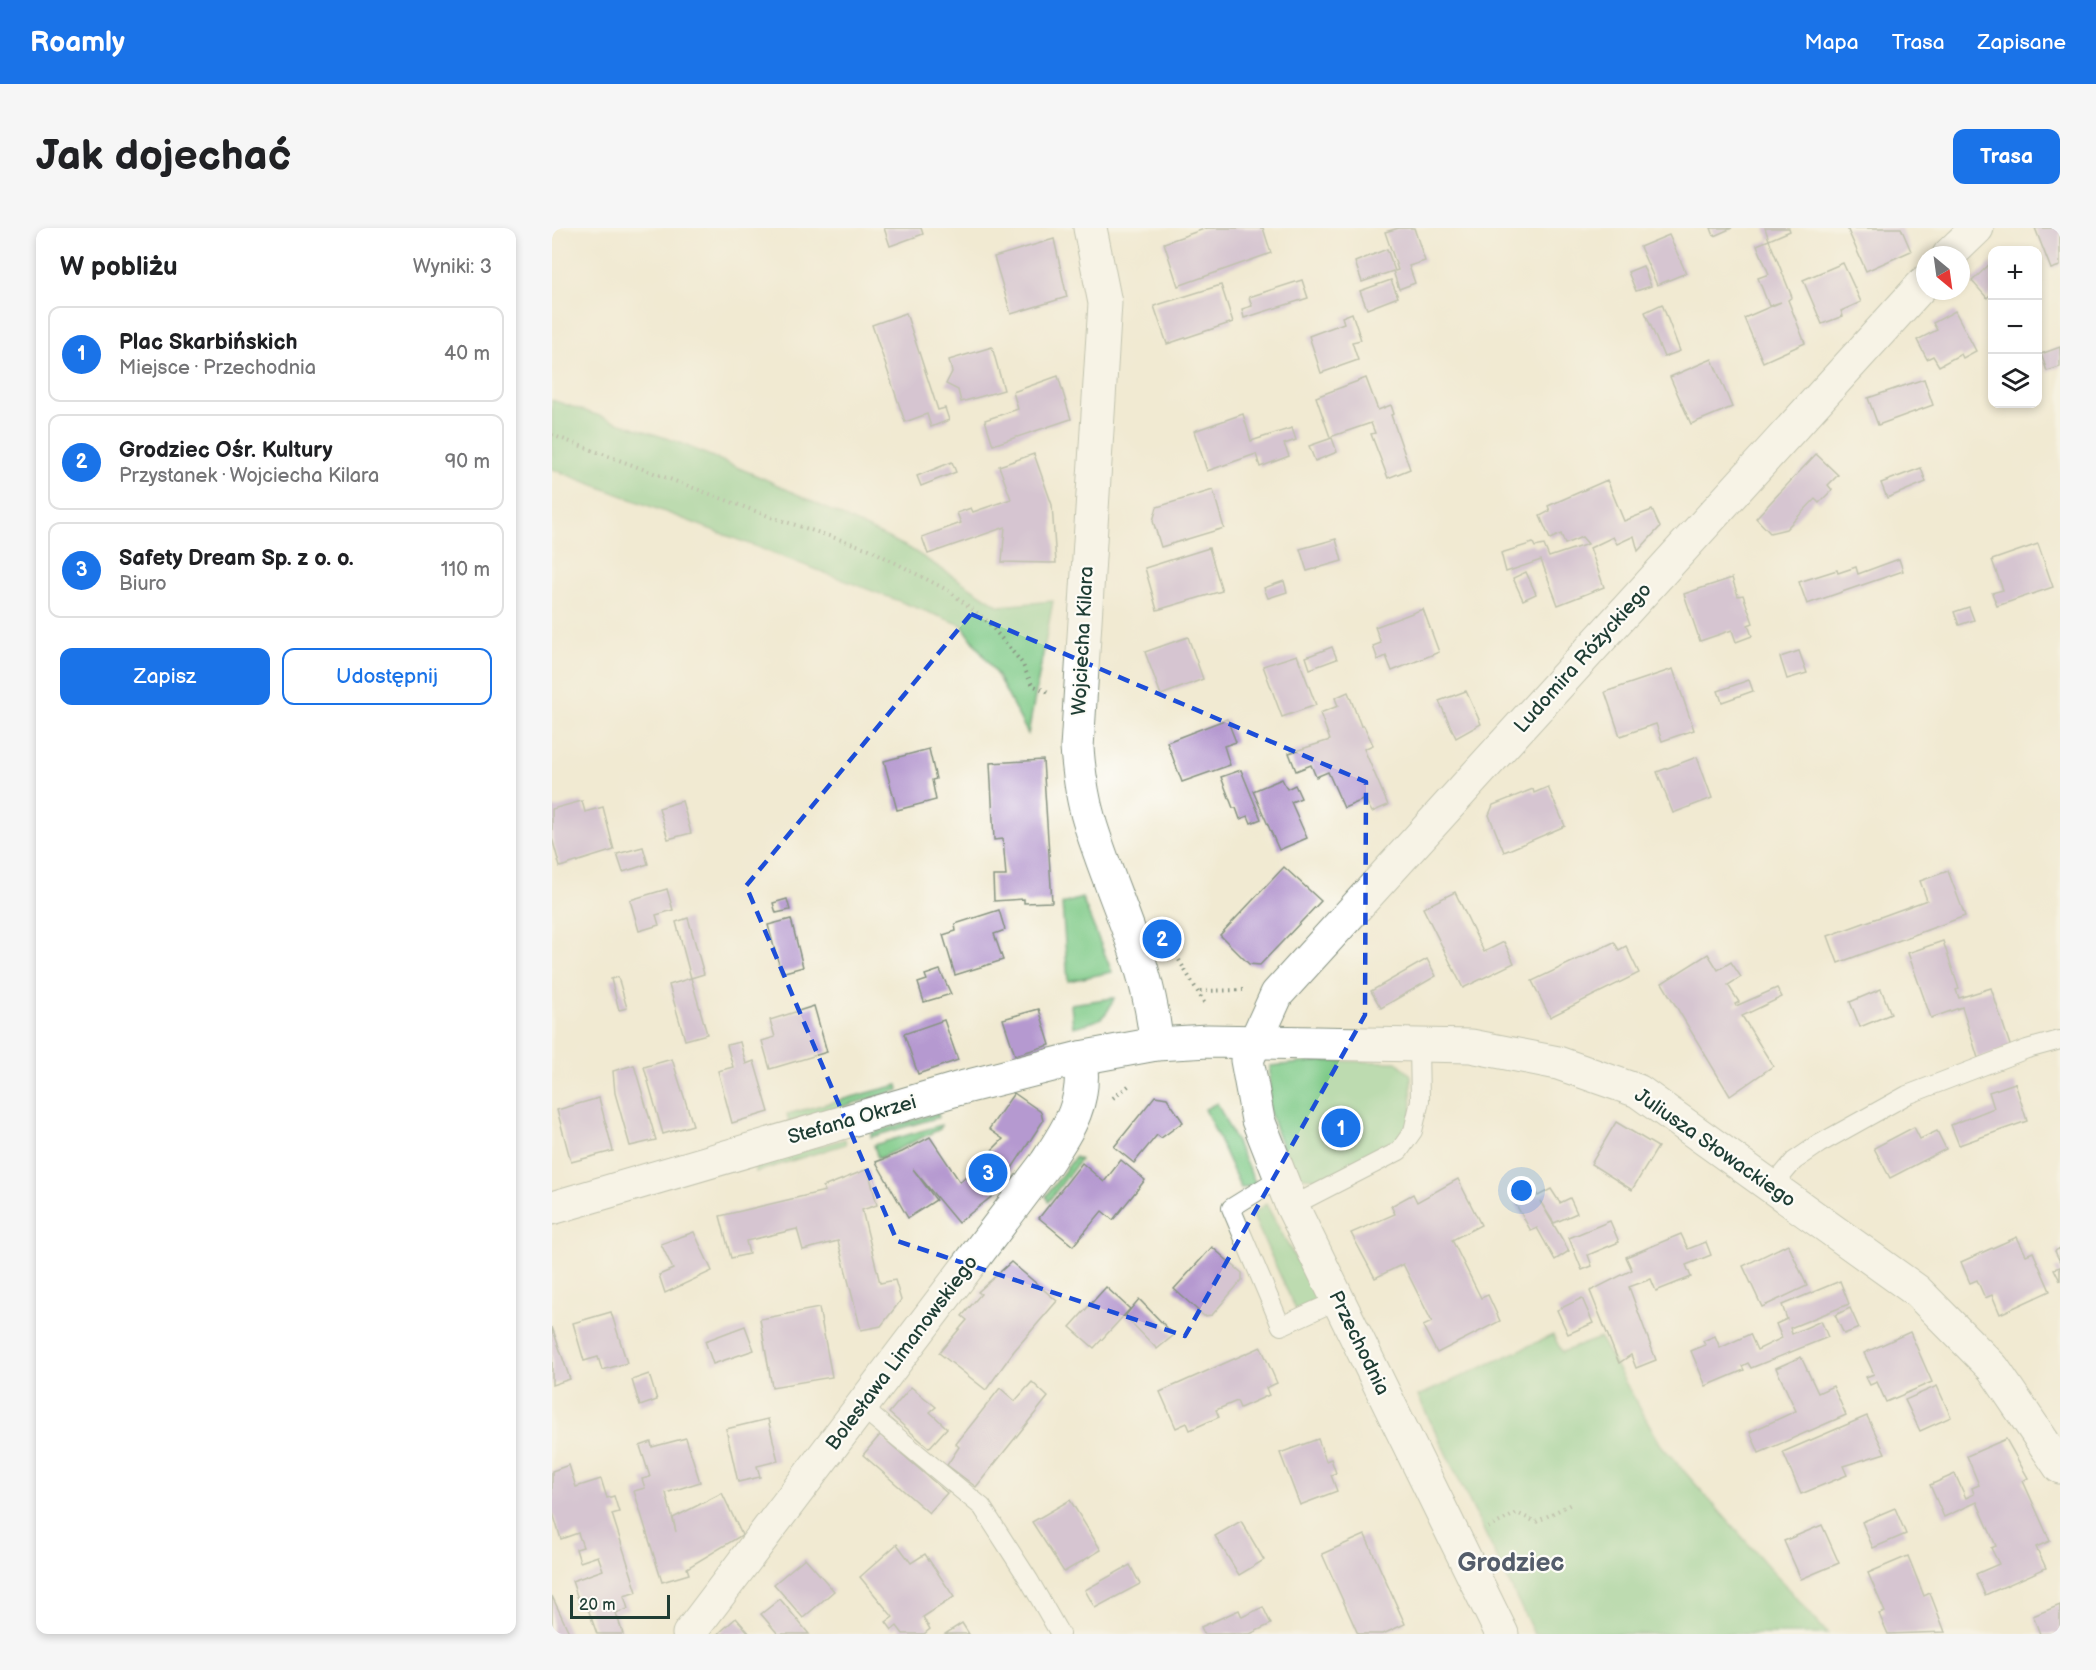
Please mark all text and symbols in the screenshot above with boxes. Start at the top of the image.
text: Roamly [30,26,125,59]
text: Mapa [1805,30,1859,55]
text: Trasa [1892,30,1945,55]
text: Zapisane [1978,30,2066,55]
button: Trasa [1953,129,2060,184]
text: Jak dojechać [36,131,291,182]
north arrow [1916,246,1970,300]
map controls [1988,246,2042,408]
button: + [1988,246,2042,300]
text: W pobliżu [60,252,178,283]
text: Wyniki: 3 [413,255,492,279]
button: − [1988,300,2042,354]
text: Plac Skarbińskich [119,329,298,356]
text: 1 [77,342,86,366]
text: 40 m [444,342,490,366]
button: layers [1988,354,2042,408]
text: Miejsce · Przechodnia [119,356,316,380]
text: Grodziec Ośr. Kultury [119,437,333,464]
text: 2 [76,450,87,474]
text: 90 m [445,450,490,474]
text: Przystanek · Wojciecha Kilara [119,464,379,488]
text: Safety Dream Sp. z o. o. [119,545,354,572]
text: 3 [76,558,87,582]
text: 110 m [441,558,490,582]
street label: Wojciecha Kilara [1067,566,1099,716]
text: Biuro [119,572,167,596]
street label: Ludomira Różyckiego [1509,578,1657,738]
button: Zapisz [60,648,270,705]
button: Udostępnij [282,648,492,705]
pin: 2 [1142,916,1182,962]
street label: Juliusza Słowackiego [1630,1083,1800,1213]
street label: Stefana Okrzei [785,1090,919,1150]
pin: 1 [1322,1106,1360,1150]
pin: 3 [968,1150,1008,1196]
your location [1507,1176,1536,1205]
street label: Bolesława Limanowskiego [821,1251,983,1455]
street label: Przechodnia [1323,1287,1395,1399]
district label: Grodziec [1457,1548,1565,1579]
scale bar [570,1592,670,1620]
text: 20 m [579,1596,615,1615]

